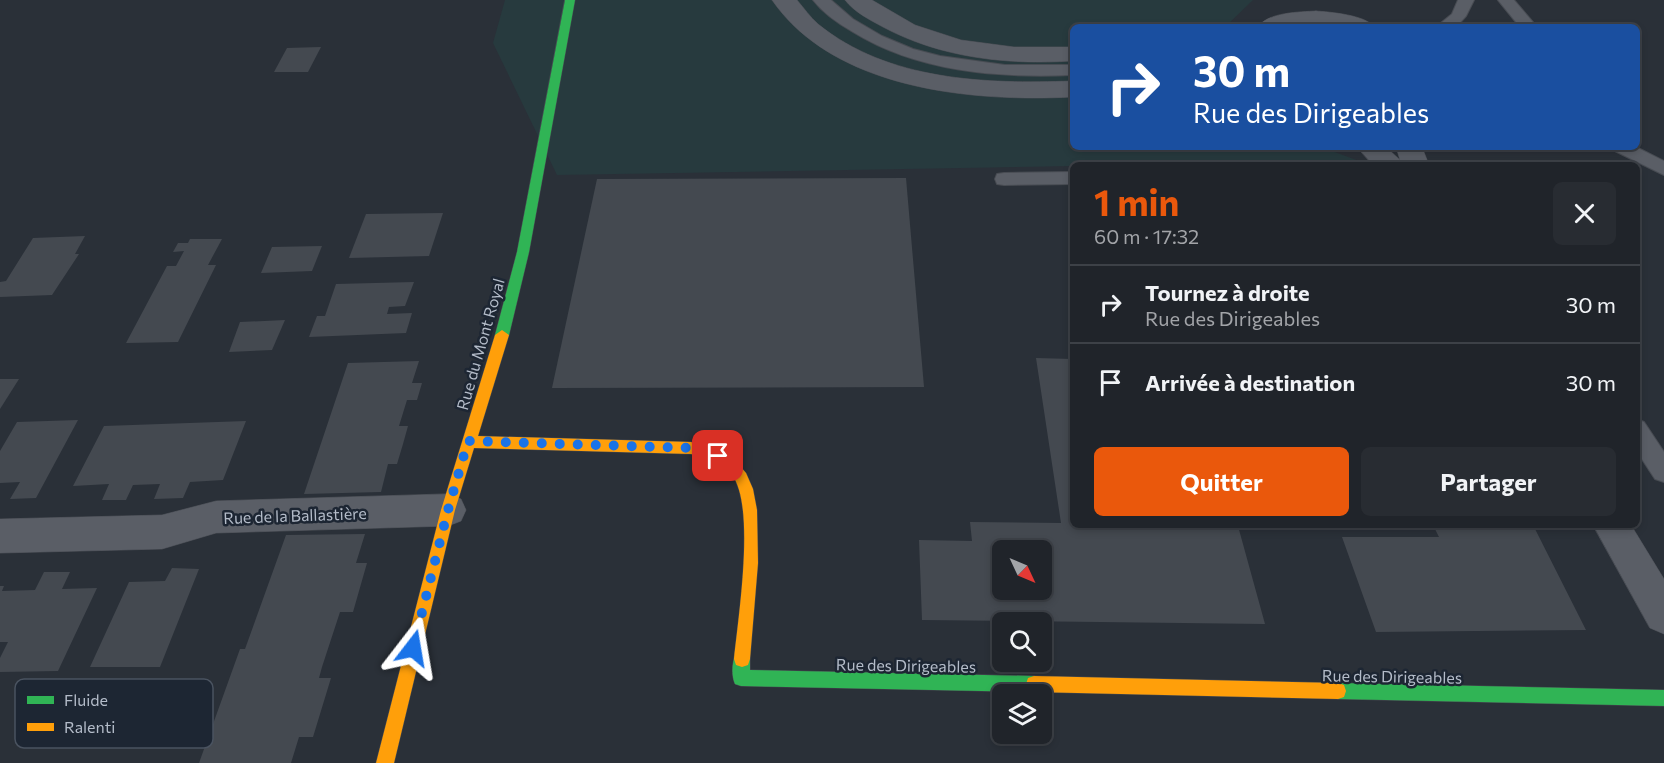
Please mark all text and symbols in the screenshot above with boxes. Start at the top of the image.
text: 30 m [1193,44,1290,96]
icon: right [1094,48,1172,126]
text: Rue des Dirigeables [1193,96,1429,129]
text: 1 min [1094,179,1179,223]
button: close [1553,182,1616,245]
text: 60 m · 17:32 [1094,224,1199,248]
street label: Rue du Mont Royal [452,276,508,412]
text: Tournez à droite [1145,279,1310,306]
icon: right [1094,288,1127,321]
text: 30 m [1566,291,1616,318]
text: Rue des Dirigeables [1145,306,1320,330]
icon: arrive [1094,366,1127,399]
text: Arrivée à destination [1145,369,1355,396]
text: 30 m [1566,369,1616,396]
pin [692,430,743,481]
icon: arrive [701,439,734,472]
button: Quitter [1094,447,1349,516]
button: Partager [1361,447,1616,516]
street label: Rue de la Ballastière [223,503,367,527]
north arrow [992,540,1052,600]
map controls [992,540,1052,744]
button: search [992,612,1052,672]
position arrow [381,616,445,680]
street label: Rue des Dirigeables [836,654,976,676]
street label: Rue des Dirigeables [1322,665,1462,687]
legend [15,679,213,748]
button: layers [992,684,1052,744]
text: Fluide [64,690,108,709]
text: Ralenti [64,717,115,736]

